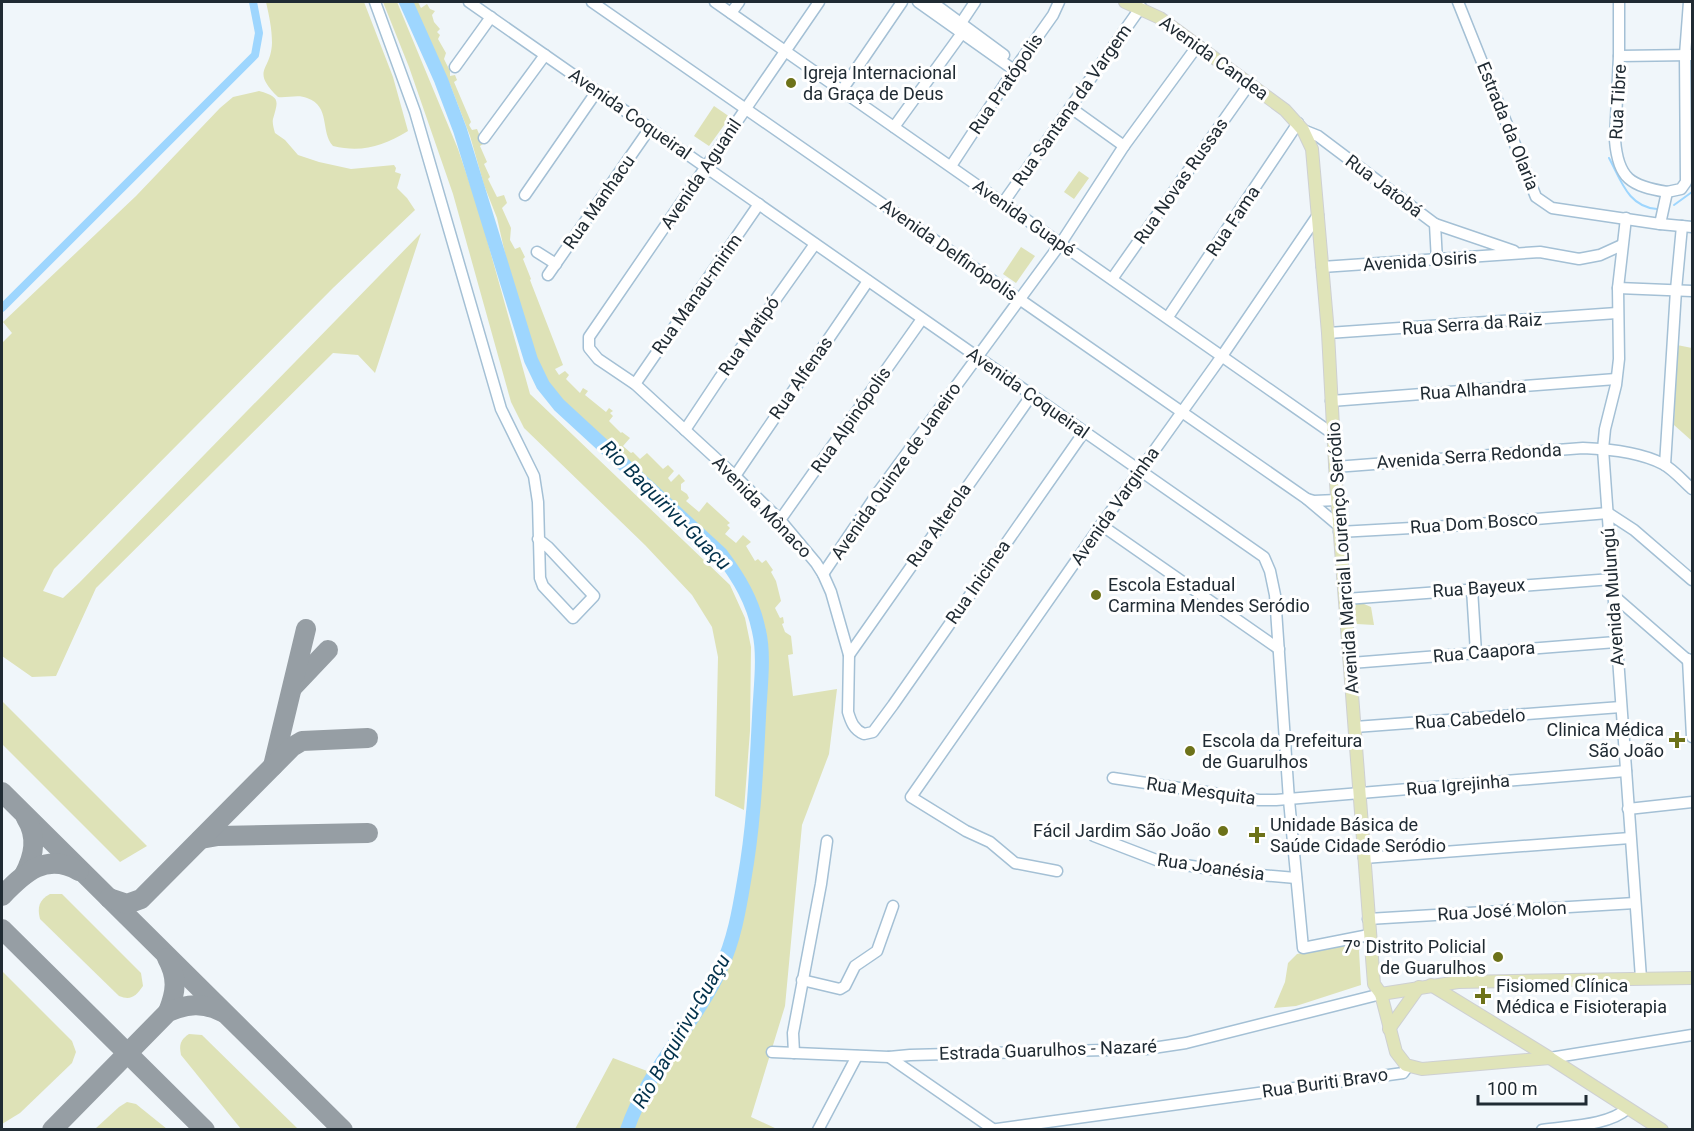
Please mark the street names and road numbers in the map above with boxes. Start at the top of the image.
street label: Avenida Candea [1156,11,1273,104]
street label: Rua Santana da Vargem [1008,20,1135,189]
street label: Rua Pratópolis [964,30,1047,138]
street label: Estrada da Olaria [1473,59,1544,193]
street label: Avenida Coqueiral [565,64,695,164]
street label: Rua Tibre [1605,64,1630,140]
street label: Rua Novas Russas [1129,114,1232,248]
street label: Avenida Aguanil [656,115,745,233]
street label: Rua Jatobá [1342,150,1427,221]
street label: Rua Manhacu [559,151,639,253]
street label: Avenida Guapé [969,175,1079,261]
street label: Rua Fama [1201,182,1264,260]
street label: Avenida Delfinópolis [877,194,1022,305]
street label: Rua Manau-mirim [647,230,746,358]
street label: Avenida Osiris [1362,246,1478,275]
street label: Rua Matipó [714,292,783,379]
street label: Rua Serra da Raiz [1401,308,1543,339]
street label: Rua Alfenas [764,332,837,423]
street label: Avenida Coqueiral [963,343,1093,443]
street label: Rua Alpinópolis [806,363,895,477]
street label: Rua Alhandra [1419,375,1527,404]
street label: Avenida Quinze de Janeiro [826,378,965,563]
street label: Avenida Marcial Lourenço Seródio [1323,421,1362,695]
street label: Avenida Serra Redonda [1376,439,1562,472]
street label: Avenida Varginha [1066,443,1163,569]
street label: Avenida Mônaco [708,451,816,562]
street label: Rua Alterola [902,479,975,571]
street label: Rua Dom Bosco [1409,508,1539,537]
street label: Avenida Mulungú [1597,527,1628,667]
street label: Rua Inicinea [941,536,1014,628]
street label: Rua Bayeux [1432,574,1526,601]
street label: Rua Caapora [1432,637,1536,666]
street label: Rua Cabedelo [1414,704,1526,733]
street label: Rua Igrejinha [1405,770,1511,799]
street label: Rua Mesquita [1145,772,1257,809]
street label: Rua Joanésia [1156,849,1266,884]
street label: Rua José Molon [1437,897,1567,924]
street label: Estrada Guarulhos - Nazaré [939,1035,1157,1064]
street label: Rua Buriti Bravo [1261,1063,1389,1102]

